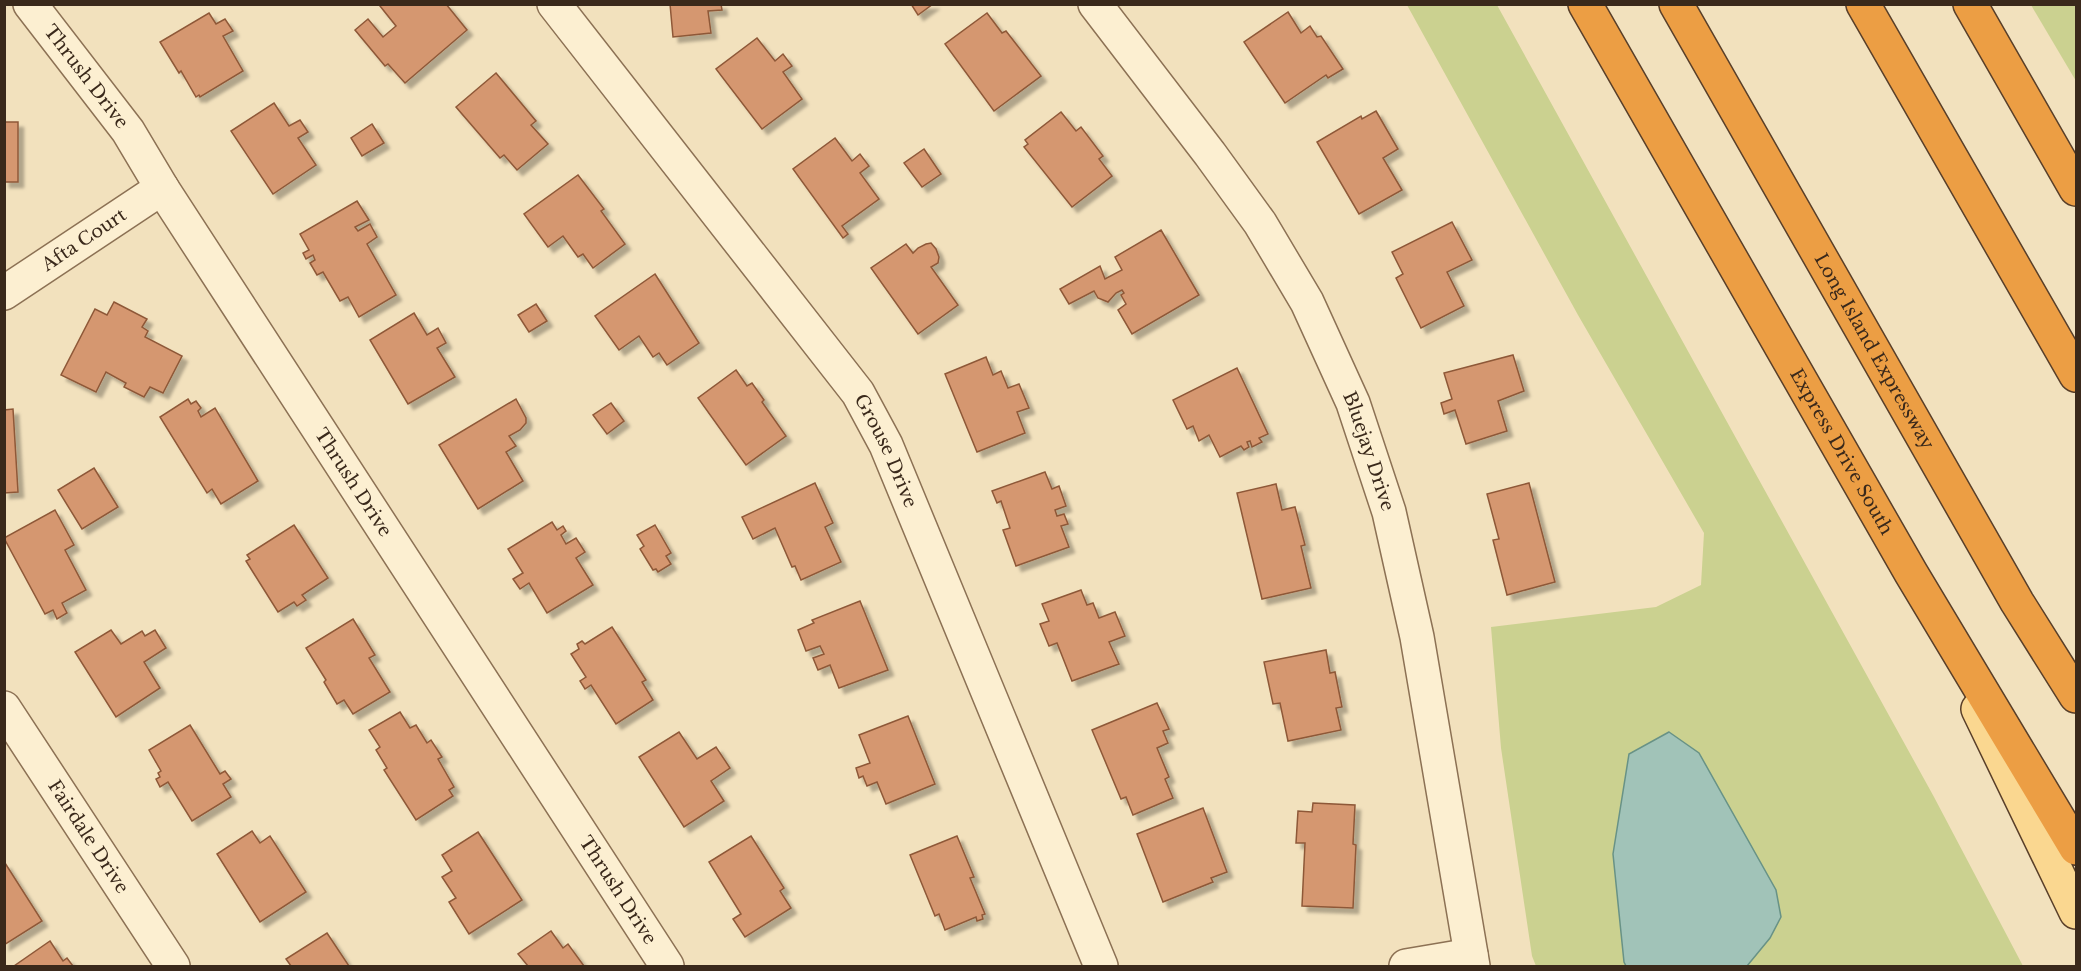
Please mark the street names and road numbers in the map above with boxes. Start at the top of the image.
street label: Thrush Drive [39,21,133,133]
street label: Afta Court [37,204,131,276]
street label: Long Island Expressway [1810,250,1939,454]
street label: Express Drive South [1785,365,1898,539]
street label: Bluejay Drive [1338,388,1399,514]
street label: Grouse Drive [850,390,922,511]
street label: Thrush Drive [310,424,396,541]
street label: Fairdale Drive [43,776,133,898]
street label: Thrush Drive [575,832,661,949]

